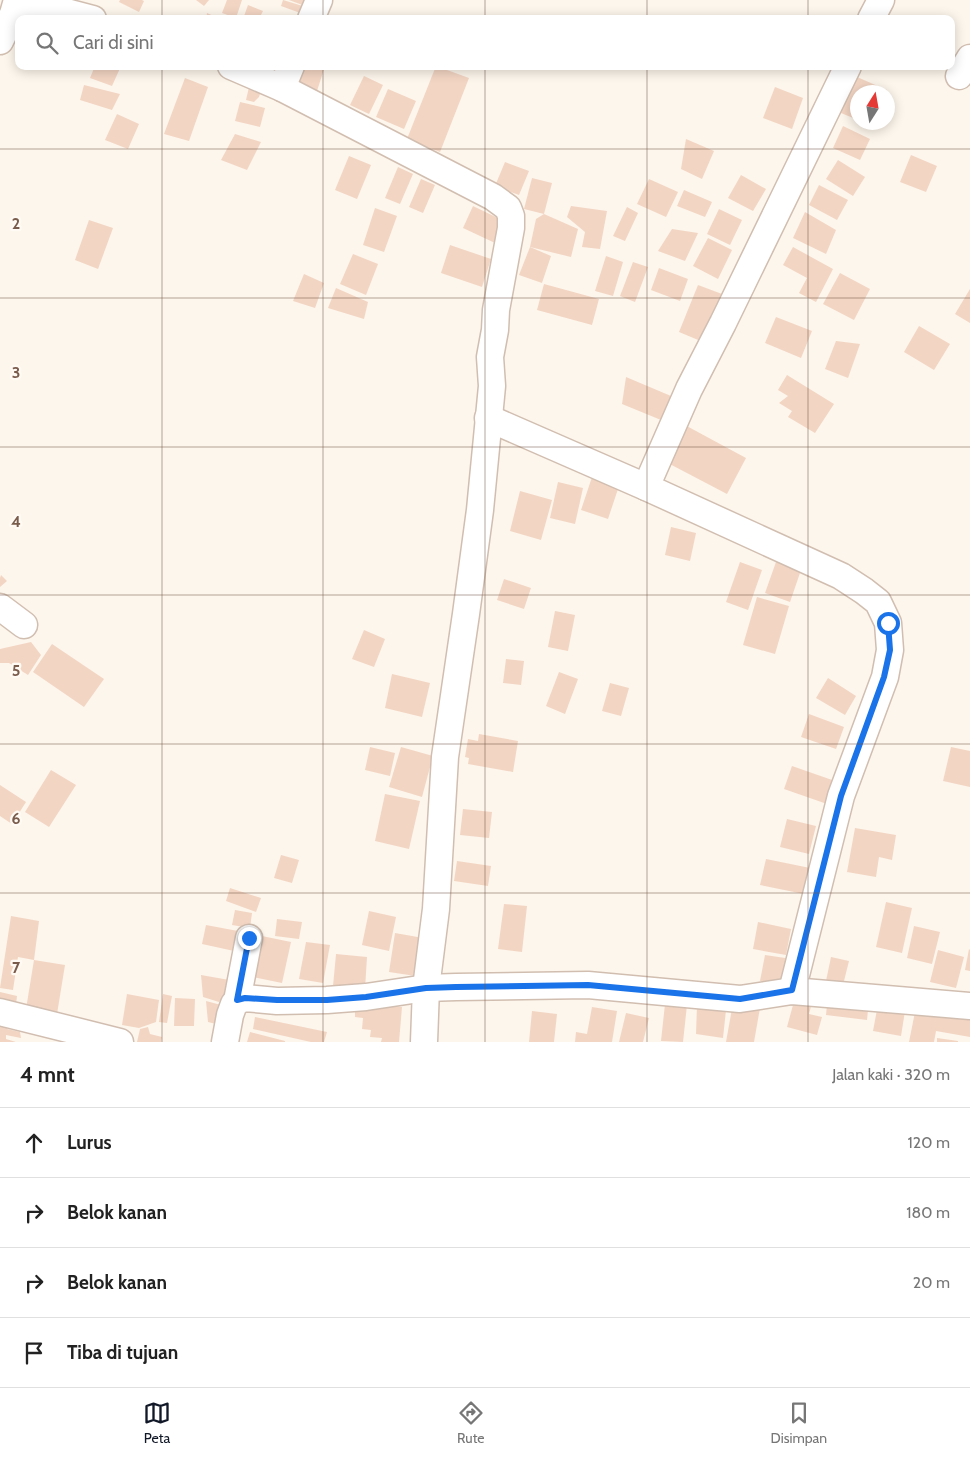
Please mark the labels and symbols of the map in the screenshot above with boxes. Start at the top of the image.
north arrow [850,85,895,130]
text: 2 [12,214,20,233]
text: 3 [12,363,20,382]
text: 4 [11,512,21,531]
route start [877,612,900,635]
text: 5 [12,661,20,680]
text: 6 [12,809,21,828]
route end [238,927,261,950]
text: 7 [12,958,21,977]

